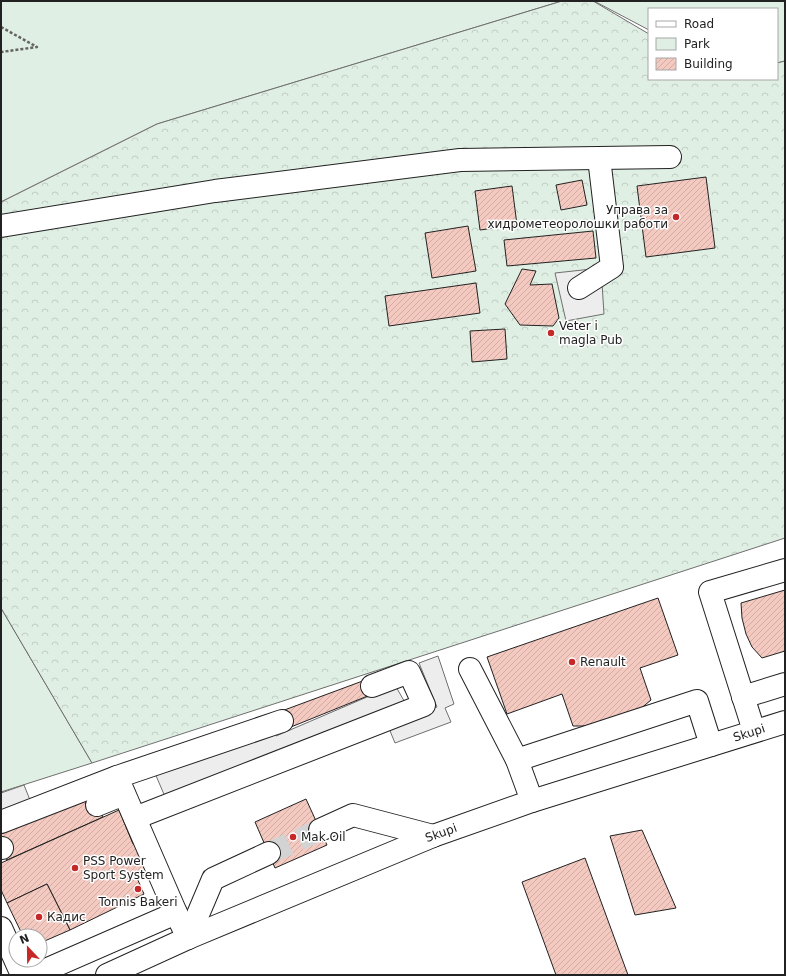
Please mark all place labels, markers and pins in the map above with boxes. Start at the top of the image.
place label: Управа за хидрометеоролошки работи [487,203,668,231]
marker: Управа за хидрометеоролошки работи [671,212,681,222]
place label: Veter i magla Pub [559,319,622,347]
marker: Veter i magla Pub [546,328,556,338]
place label: Renault [580,655,626,669]
marker: Renault [567,657,577,667]
place label: Mak Oil [301,830,346,844]
marker: Mak Oil [288,832,298,842]
place label: PSS Power Sport System [83,854,164,882]
marker: PSS Power Sport System [70,863,80,873]
marker: Tonnis Bakeri [133,884,143,894]
place label: Tonnis Bakeri [97,895,178,909]
place label: Кадис [47,910,86,924]
marker: Кадис [34,912,44,922]

